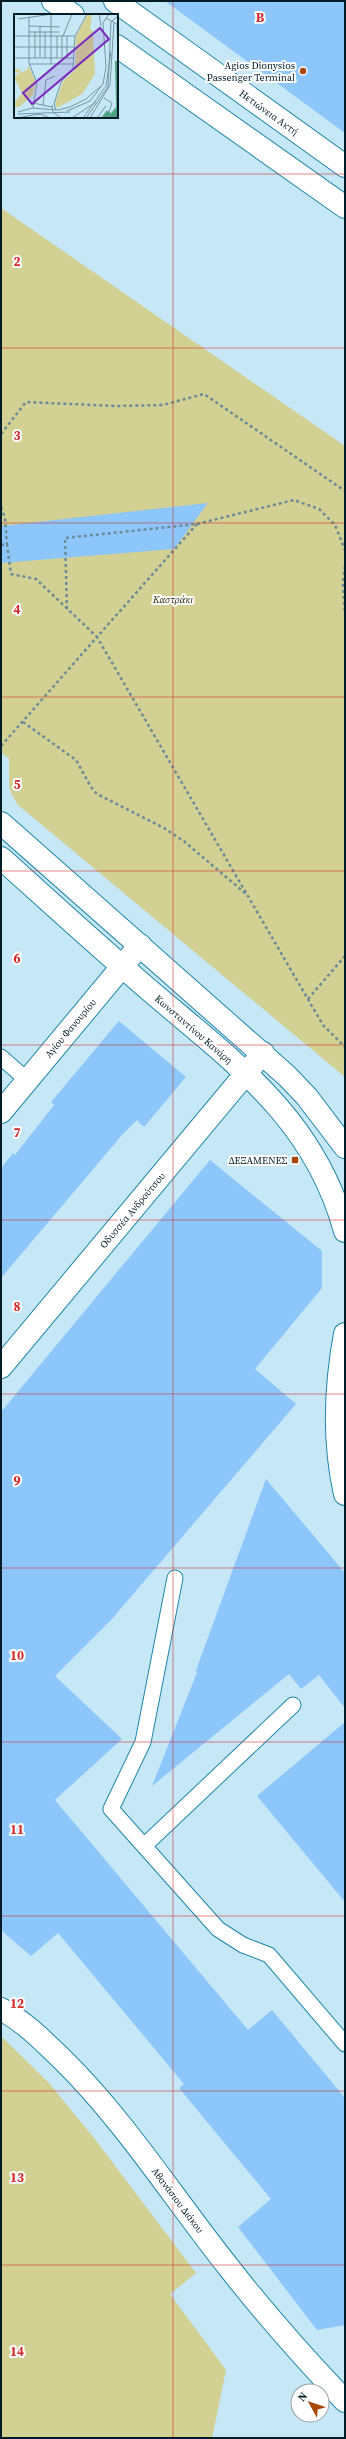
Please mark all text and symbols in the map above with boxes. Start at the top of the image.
text: B [256,9,265,26]
inset map [14,14,118,118]
place label: Agios Dionysios Passenger Terminal [207,59,295,84]
marker: Agios Dionysios Passenger Terminal [298,66,308,76]
street label: Ηετιώνεια Ακτή [237,87,301,138]
text: 2 [13,253,21,270]
text: 3 [13,427,21,444]
park label: Καστράκι [152,593,193,606]
text: 4 [13,601,21,618]
text: 5 [13,776,21,793]
text: 6 [13,950,21,967]
street label: Κωνσταντίνου Κανάρη [152,992,235,1067]
street label: Αγίου Φανουρίου [42,996,99,1061]
text: 7 [13,1124,21,1141]
place label: ΔΕΞΑΜΕΝΕΣ [229,1154,287,1167]
marker: ΔΕΞΑΜΕΝΕΣ [290,1155,300,1165]
street label: Οδυσσέα Ανδρούτσου [97,1170,168,1251]
text: 8 [13,1298,21,1315]
text: 9 [13,1472,21,1489]
text: 10 [10,1647,24,1664]
text: 11 [10,1821,24,1838]
text: 12 [10,1995,24,2012]
street label: Αθανάσιου Διάκου [149,2165,206,2236]
text: 13 [10,2169,24,2186]
text: 14 [10,2343,24,2360]
north arrow [290,2383,330,2423]
text: N [294,2389,311,2405]

